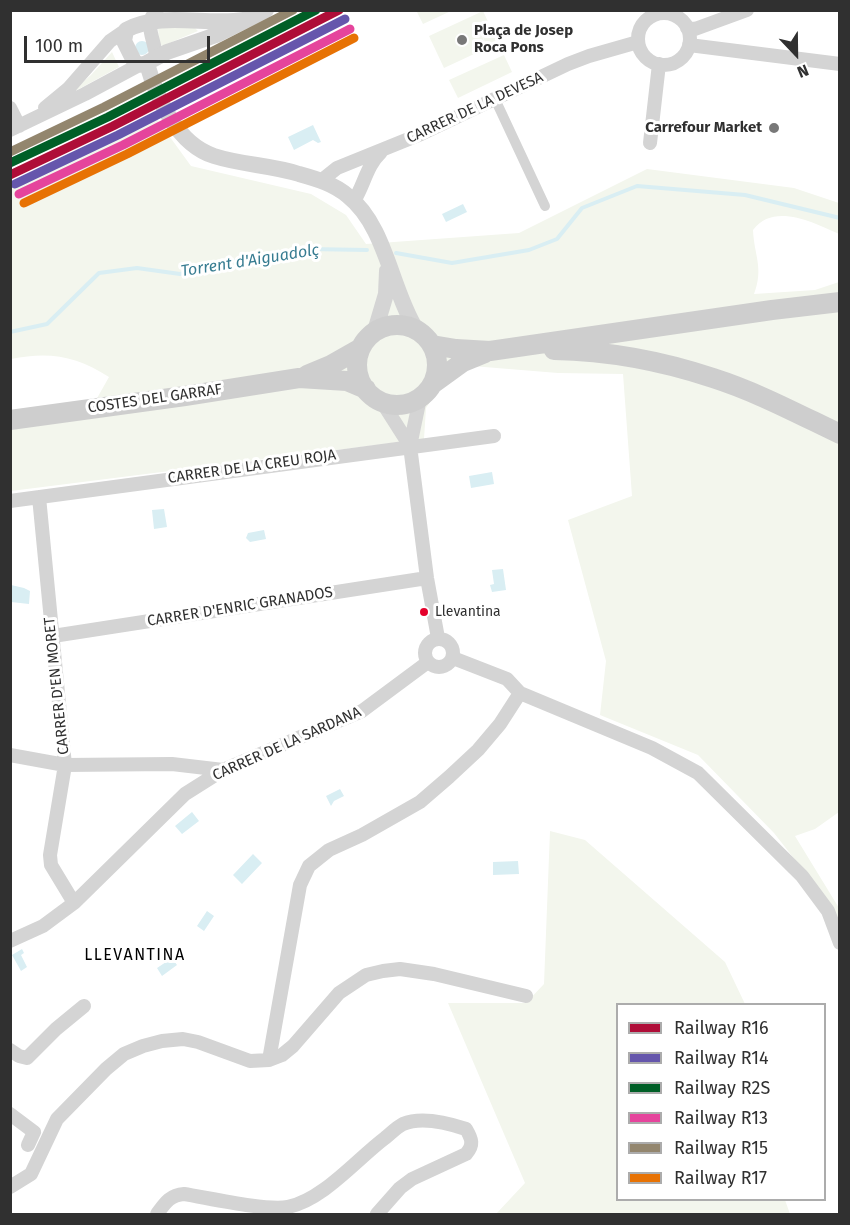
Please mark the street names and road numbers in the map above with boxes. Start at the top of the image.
street label: CARRER DE LA DEVESA [404,68,546,148]
street label: COSTES DEL GARRAF [87,381,223,417]
street label: CARRER DE LA CREU ROJA [167,446,337,488]
street label: CARRER D'ENRIC GRANADOS [146,583,334,631]
street label: CARRER D'EN MORET [41,616,73,756]
street label: CARRER DE LA SARDANA [210,703,364,785]

